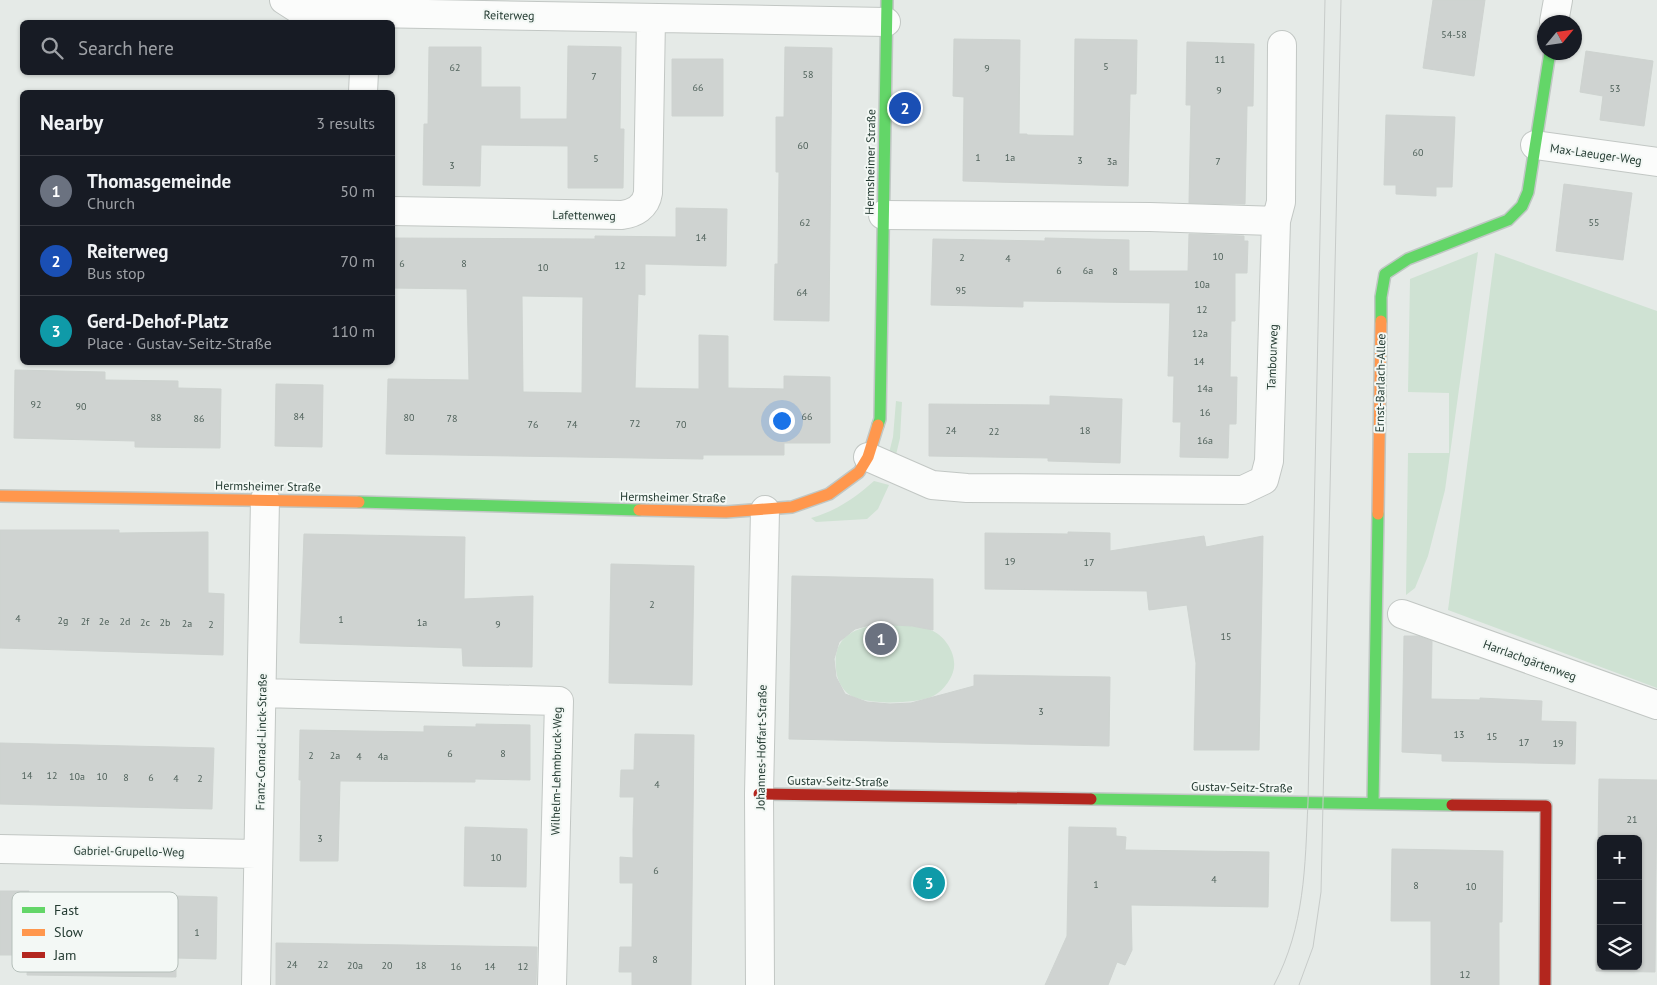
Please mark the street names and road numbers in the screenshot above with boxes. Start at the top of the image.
street label: Reiterweg [483,7,535,23]
street label: Hermsheimer Straße [862,109,878,215]
street label: Max-Laeuger-Weg [1549,140,1643,168]
street label: Lafettenweg [552,207,616,223]
street label: Tambourweg [1263,324,1281,390]
street label: Ernst-Barlach-Allee [1372,333,1388,433]
street label: Hermsheimer Straße [215,478,321,494]
street label: Hermsheimer Straße [620,489,726,505]
street label: Harrlachgärtenweg [1481,636,1579,684]
street label: Franz-Conrad-Linck-Straße [252,673,270,811]
street label: Johannes-Hoffart-Straße [752,684,770,811]
street label: Wilhelm-Lehmbruck-Weg [547,707,565,835]
street label: Gustav-Seitz-Straße [787,773,889,789]
street label: Gustav-Seitz-Straße [1191,779,1293,795]
street label: Gabriel-Grupello-Weg [73,843,185,859]

